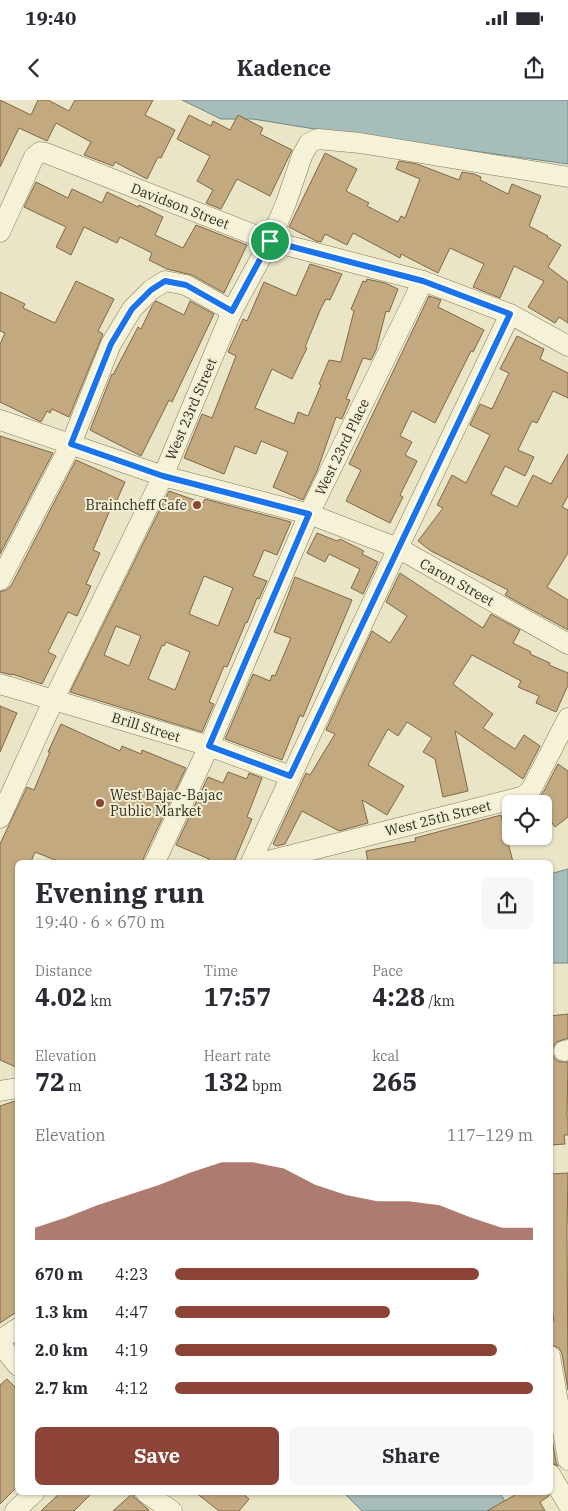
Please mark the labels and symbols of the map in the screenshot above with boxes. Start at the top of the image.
street label: Davidson Street [128,179,232,233]
pin [249,220,291,262]
street label: West 23rd Street [161,355,221,463]
street label: West 23rd Place [311,396,373,498]
place label: Braincheff Cafe [85,496,187,514]
marker: Braincheff Cafe [191,499,203,511]
street label: Caron Street [417,554,497,610]
street label: Brill Street [109,708,183,746]
place label: West Bajac-Bajac Public Market [110,786,223,820]
street label: West 25th Street [383,796,493,840]
marker: West Bajac-Bajac Public Market [94,797,106,809]

